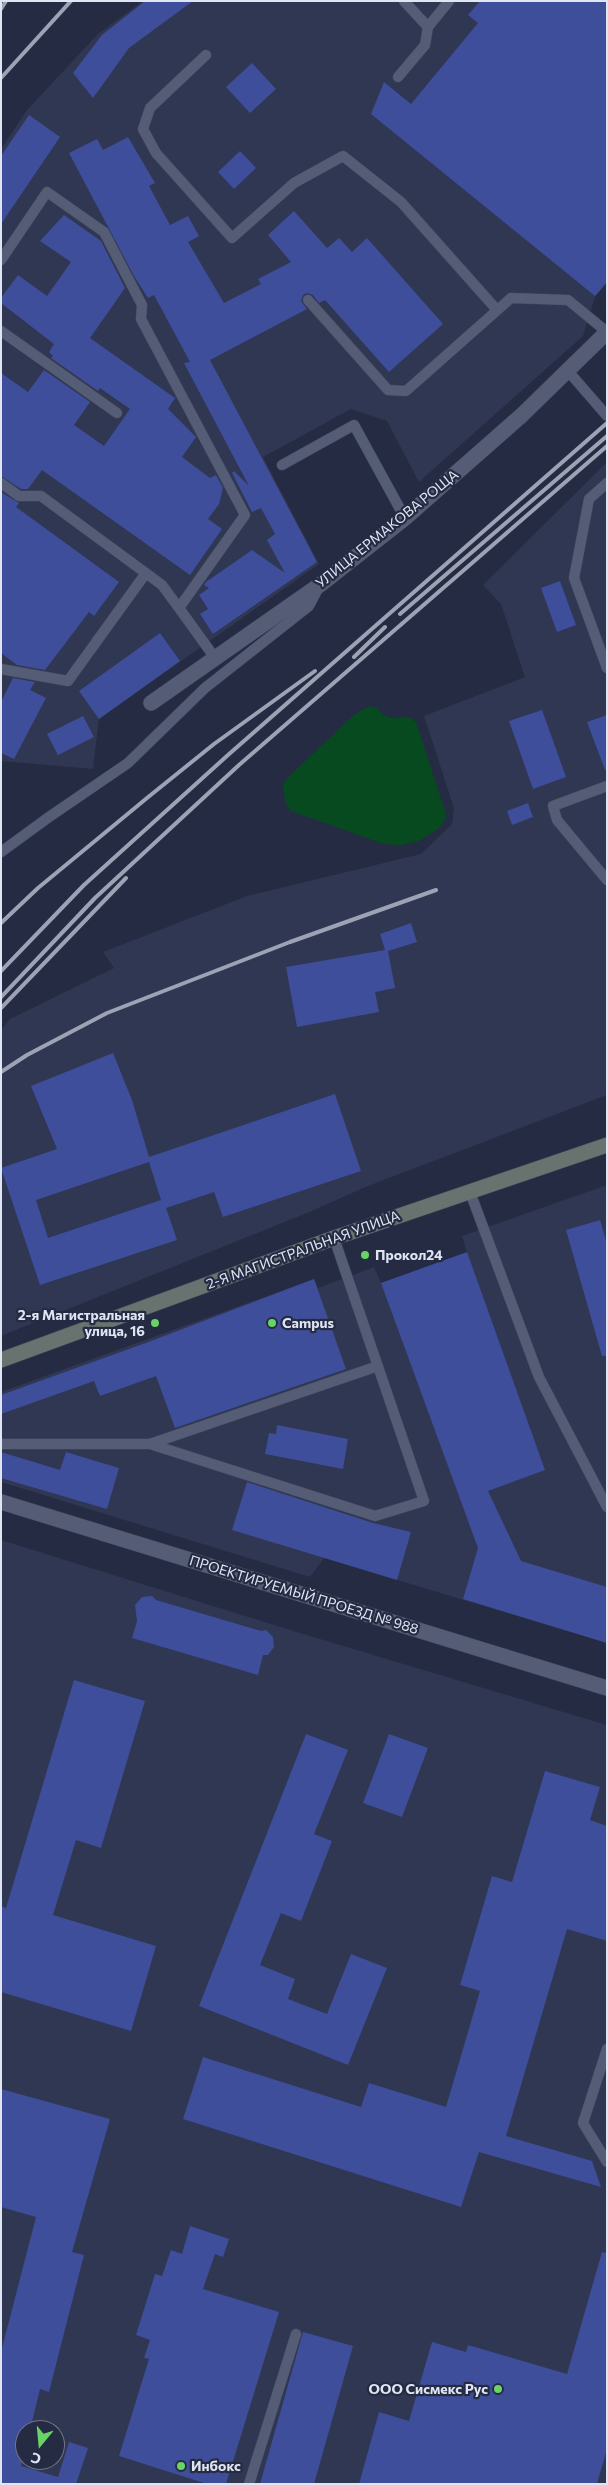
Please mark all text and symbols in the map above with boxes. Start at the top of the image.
street label: УЛИЦА ЕРМАКОВА РОЩА [312,466,462,592]
street label: 2-Я МАГИСТРАЛЬНАЯ УЛИЦА [204,1207,402,1293]
place label: Прокол24 [375,1247,443,1263]
marker: Прокол24 [359,1249,371,1261]
place label: 2-я Магистральная улица, 16 [18,1307,145,1340]
place label: Campus [282,1315,334,1331]
marker: 2-я Магистральная улица, 16 [149,1317,161,1329]
marker: Campus [266,1317,278,1329]
street label: ПРОЕКТИРУЕМЫЙ ПРОЕЗД № 988 [187,1552,421,1638]
place label: ООО Сисмекс Рус [369,2381,488,2397]
marker: ООО Сисмекс Рус [492,2383,504,2395]
north arrow [15,2420,65,2470]
text: С [29,2449,43,2468]
place label: Инбокс [191,2458,241,2474]
marker: Инбокс [175,2460,187,2472]

